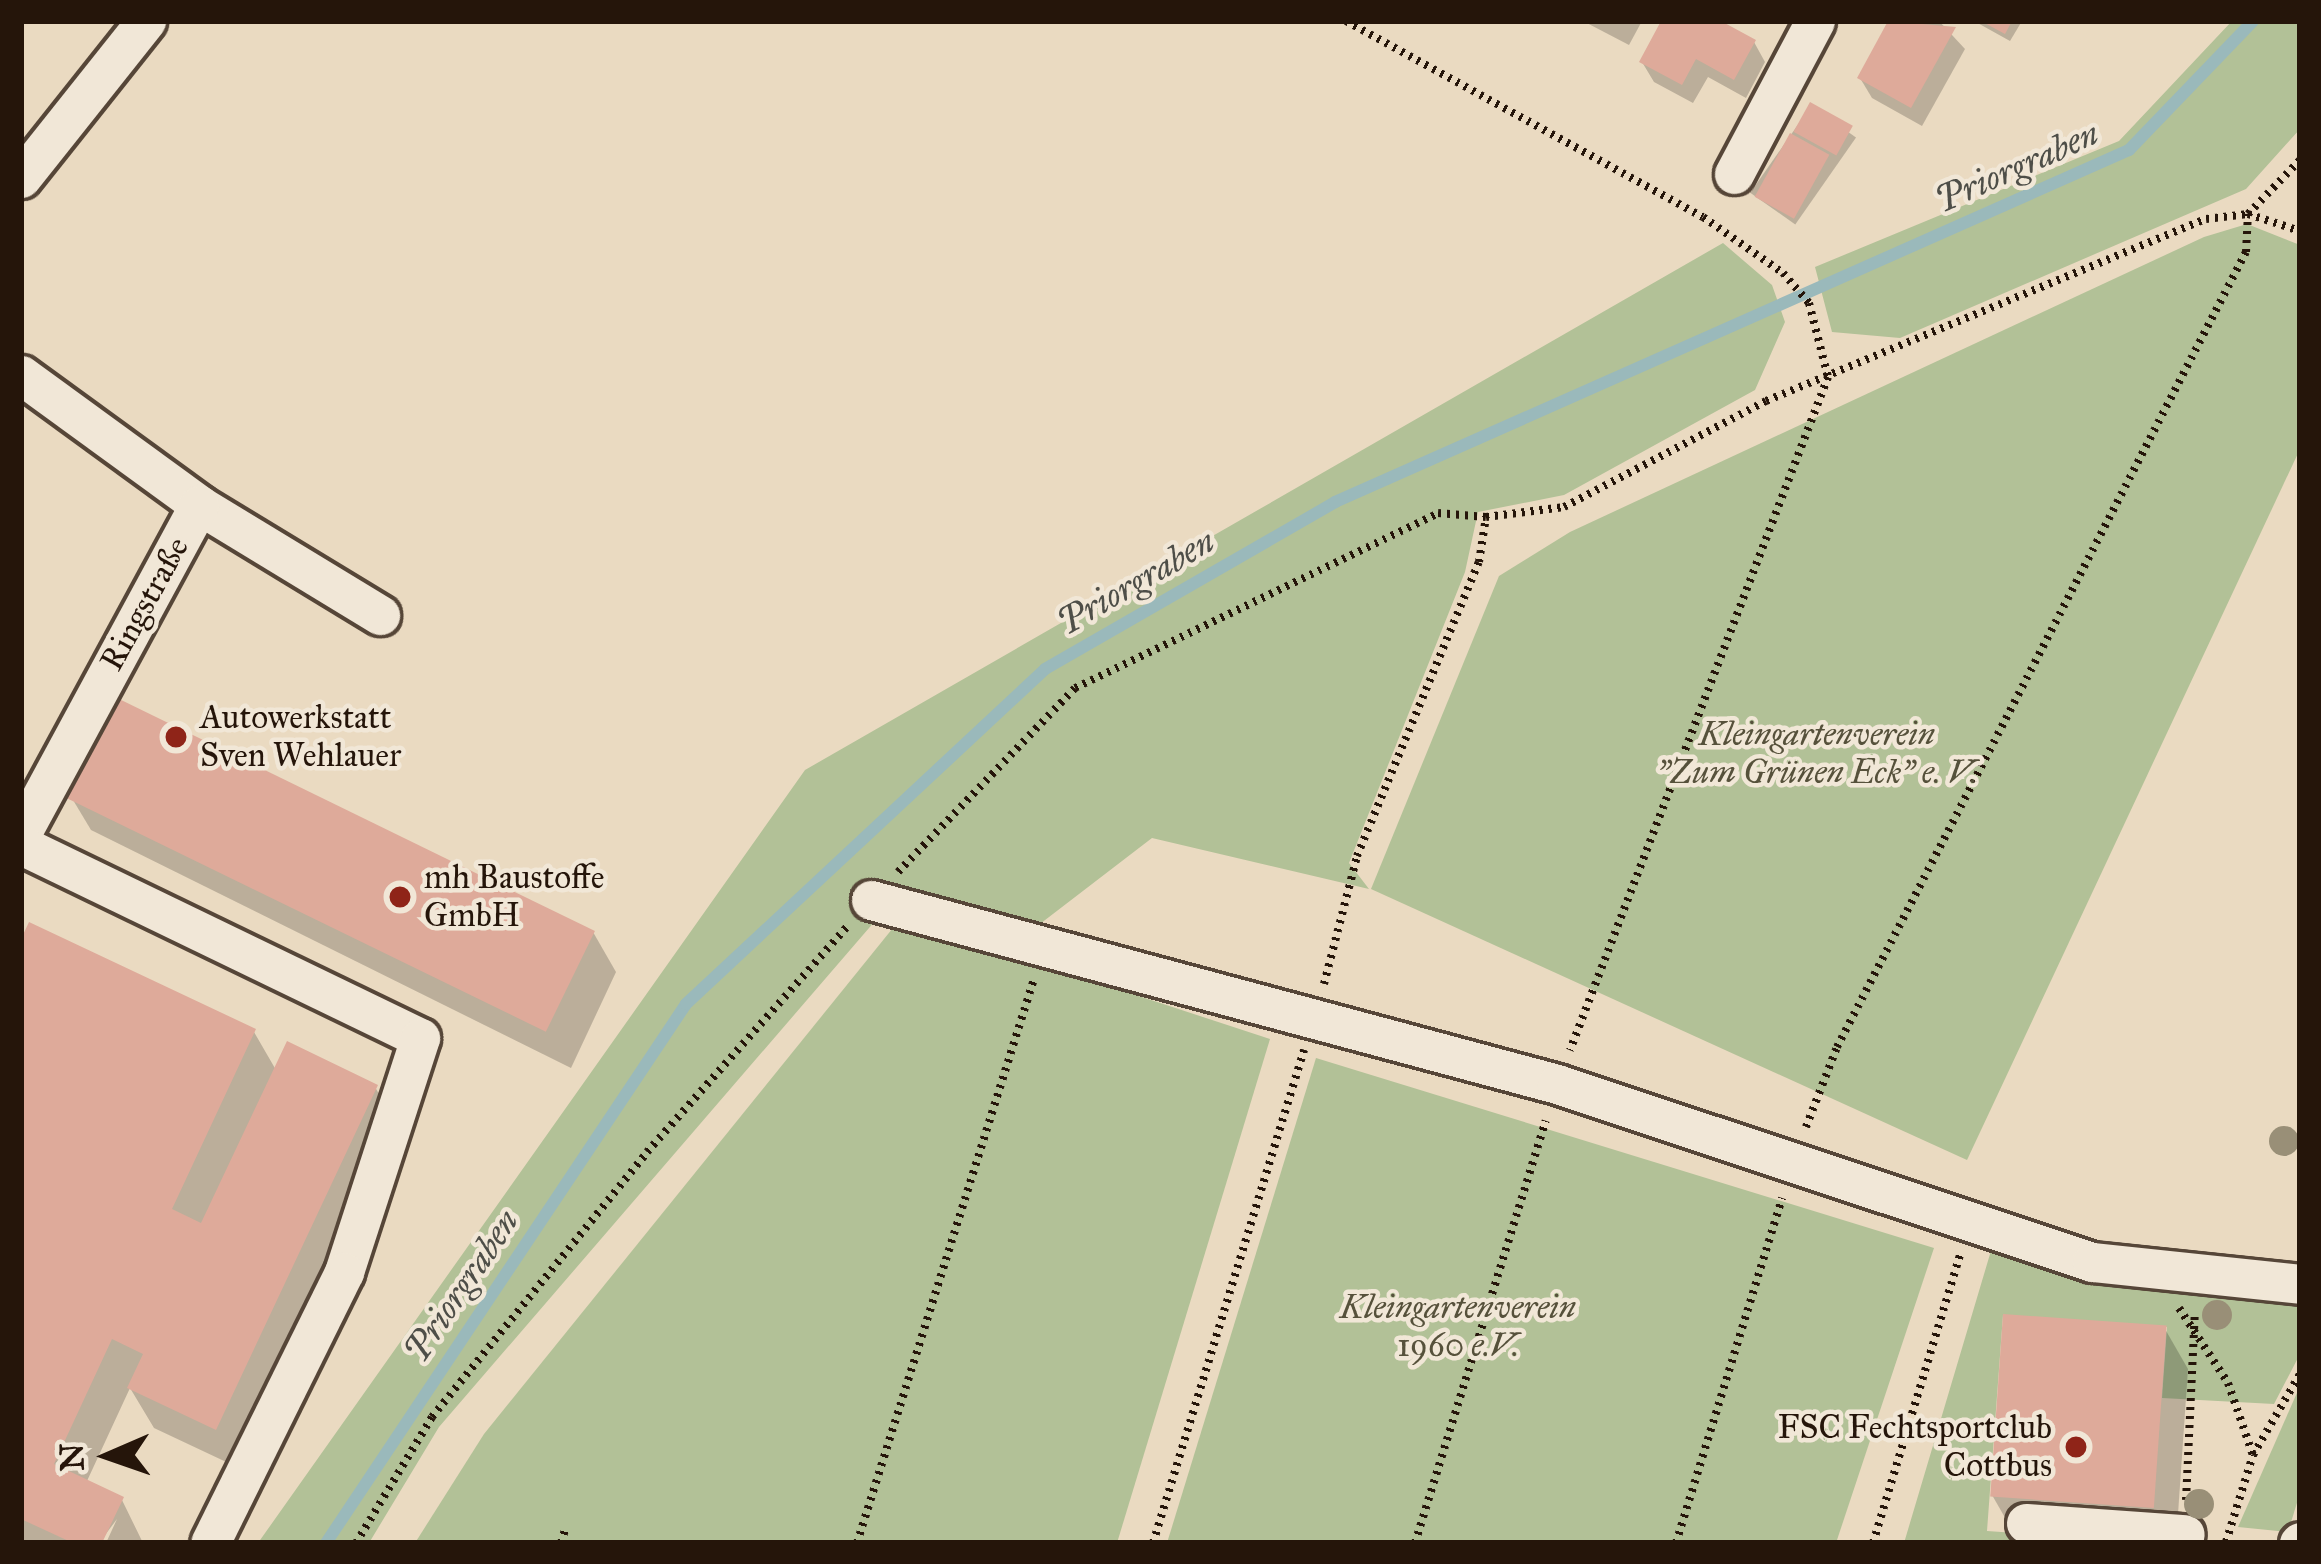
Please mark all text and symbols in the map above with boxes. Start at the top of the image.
water label: Priorgraben [1929,112,2105,222]
water label: Priorgraben [1050,520,1222,644]
street label: Ringstraße [92,530,198,678]
place label: Autowerkstatt Sven Wehlauer [200,698,401,776]
park label: Kleingartenverein "Zum Grünen Eck" e. V. [1657,715,1977,793]
marker: Autowerkstatt Sven Wehlauer [163,724,189,750]
place label: mh Baustoffe GmbH [424,858,605,936]
marker: mh Baustoffe GmbH [387,884,413,910]
water label: Priorgraben [395,1202,529,1370]
park label: Kleingartenverein 1960 e.V. [1340,1288,1576,1366]
north arrow [48,1396,168,1516]
place label: FSC Fechtsportclub Cottbus [1778,1408,2052,1486]
marker: FSC Fechtsportclub Cottbus [2063,1434,2089,1460]
text: N [52,1443,92,1472]

